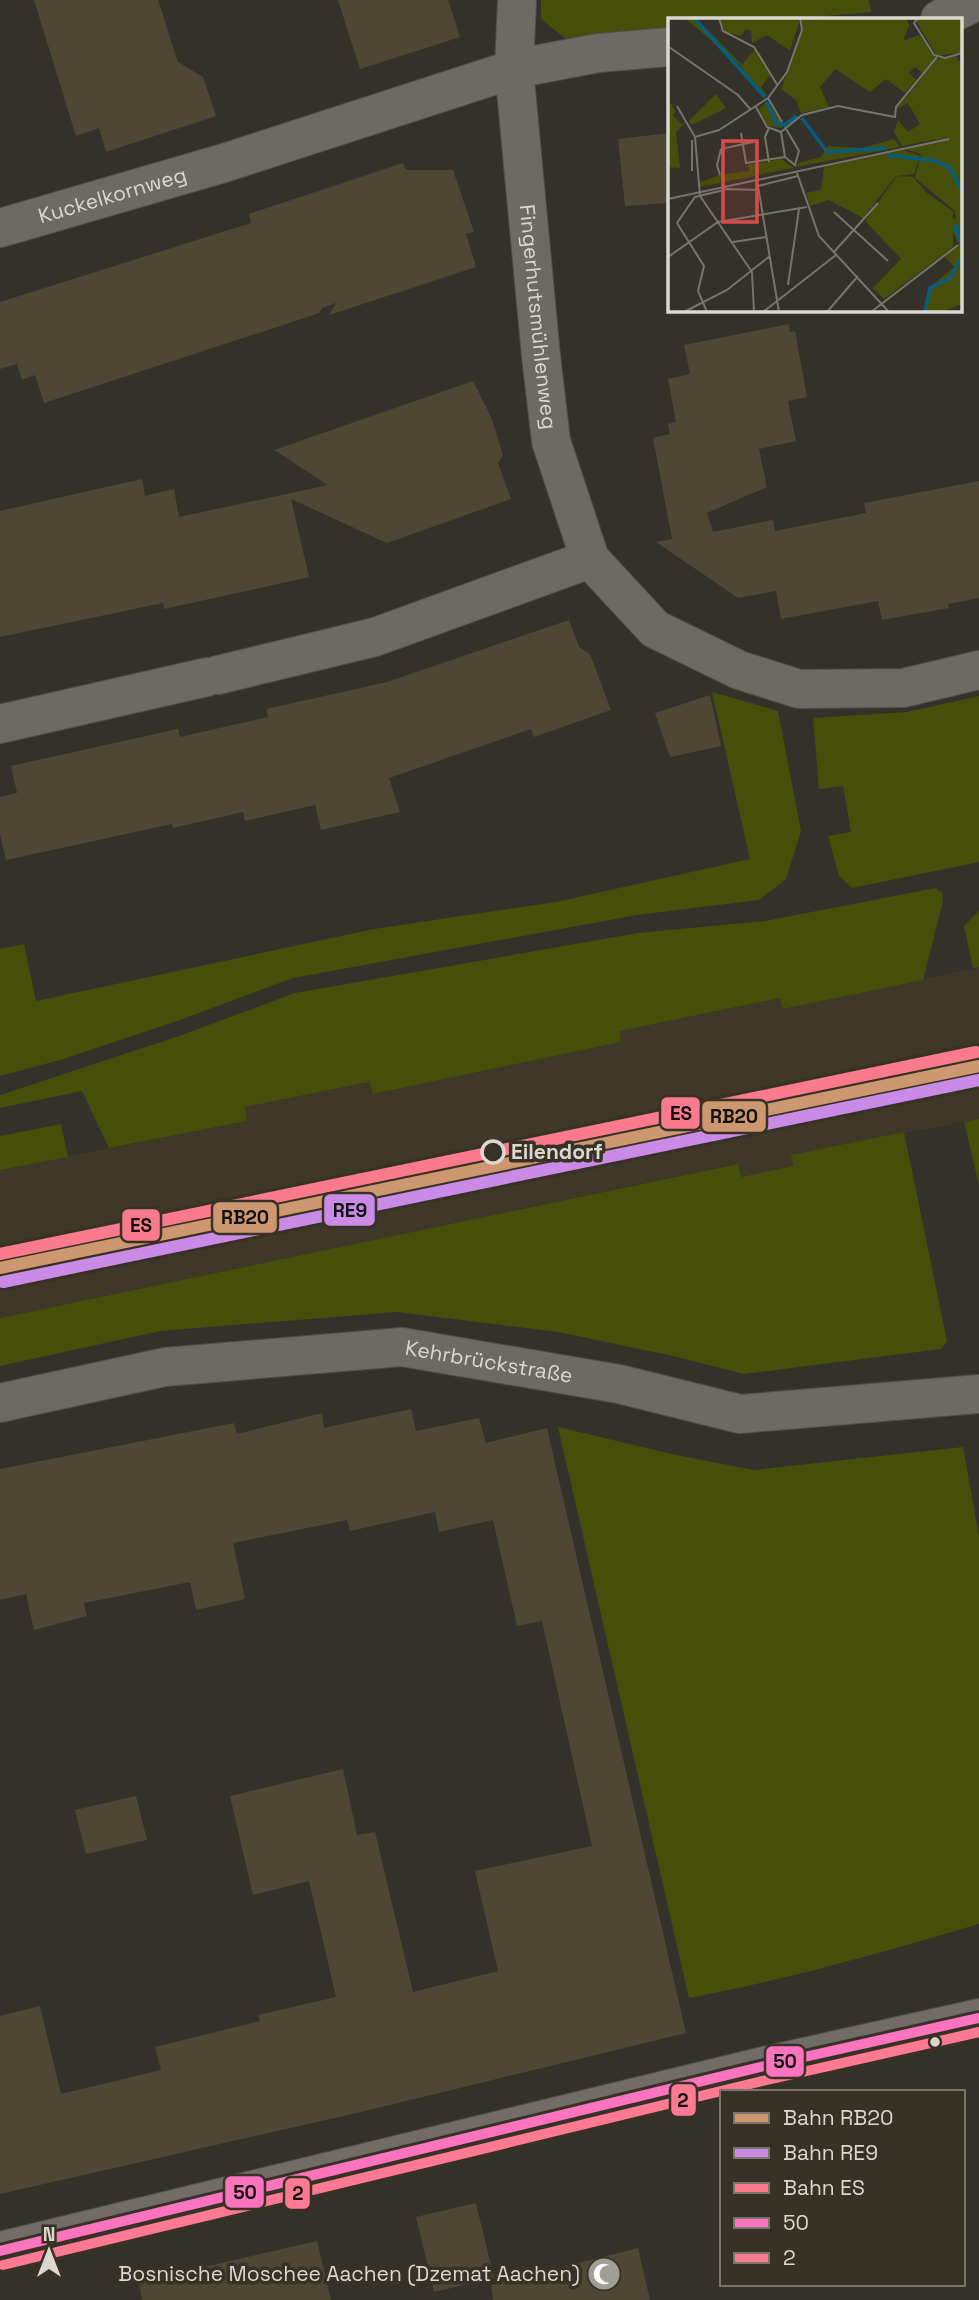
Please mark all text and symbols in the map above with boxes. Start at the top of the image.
inset map [668,18,962,312]
street label: Kuckelkornweg [35,161,190,229]
street label: Fingerhutsmühlenweg [514,203,564,431]
line badge: ES [660,1096,701,1130]
line badge: RB20 [701,1100,767,1133]
text: ES [670,1101,692,1126]
text: RB20 [710,1104,758,1129]
place label: Eilendorf [511,1138,603,1165]
marker: Eilendorf [481,1140,505,1164]
line badge: RE9 [323,1193,376,1227]
text: RE9 [333,1198,367,1223]
line badge: RB20 [212,1201,278,1234]
text: RB20 [221,1205,269,1230]
line badge: ES [121,1208,161,1242]
text: ES [130,1213,152,1238]
street label: Kehrbrückstraße [403,1334,575,1389]
unlabelled marker [928,2035,942,2049]
line badge: 50 [765,2045,805,2078]
text: 50 [773,2049,797,2074]
line badge: 2 [670,2083,697,2117]
text: 2 [677,2088,689,2113]
legend [720,2090,965,2286]
text: Bahn RB20 [783,2104,893,2131]
text: Bahn RE9 [783,2139,878,2166]
text: Bahn ES [783,2174,865,2201]
line badge: 50 [224,2175,265,2209]
line badge: 2 [284,2177,311,2210]
text: 50 [233,2180,257,2205]
text: 2 [292,2181,304,2206]
text: 50 [783,2209,809,2236]
north arrow [14,2216,84,2286]
text: N [43,2222,55,2247]
text: 2 [783,2244,796,2271]
mosque icon: Bosnische Moschee Aachen (Dzemat Aachen) [585,2255,623,2293]
place label: Bosnische Moschee Aachen (Dzemat Aachen) [118,2260,580,2287]

